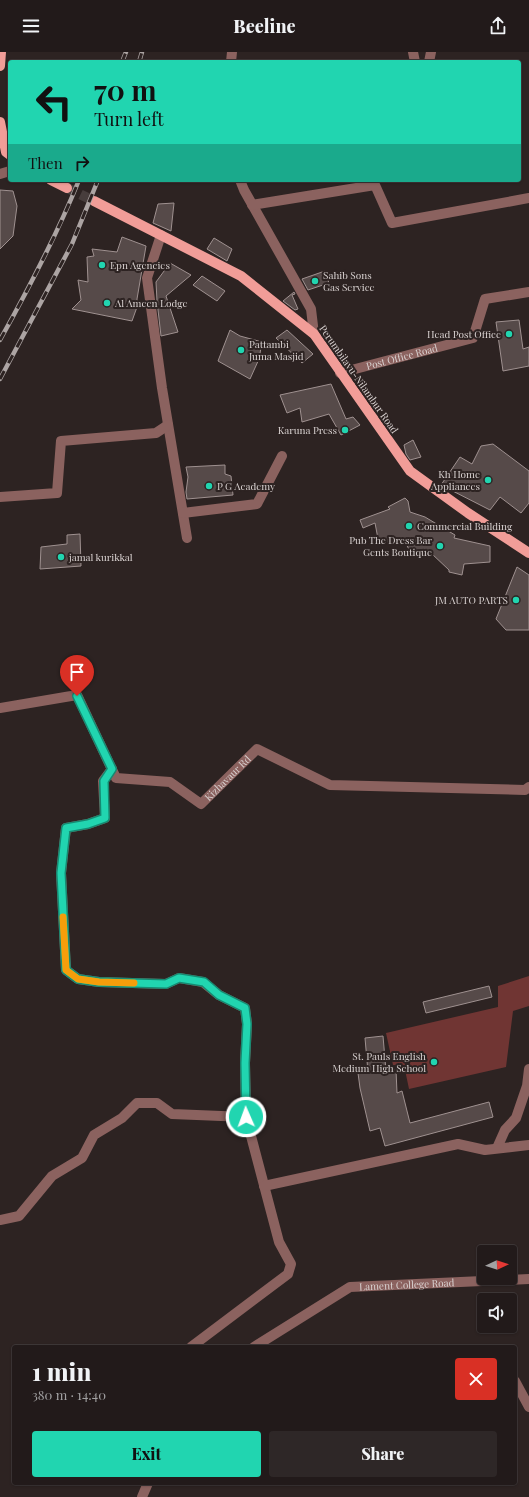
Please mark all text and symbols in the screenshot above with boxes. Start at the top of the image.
text: Beeline [233,14,296,38]
icon: menu [20,15,42,37]
icon: share [487,15,509,37]
text: 70 m [94,71,157,108]
icon: left [28,76,80,128]
text: Turn left [94,107,164,131]
icon: right [71,152,93,174]
text: Then [28,153,63,173]
place label: Epn Agencies [110,258,170,272]
marker: Epn Agencies [97,260,107,270]
place label: Sahib Sons Gas Service [323,268,375,294]
marker: Sahib Sons Gas Service [310,276,320,286]
place label: Al Ameen Lodge [114,296,187,310]
marker: Al Ameen Lodge [102,298,112,308]
street label: Perumbilavu-Nilambur Road [316,322,402,436]
place label: Head Post Office [427,327,501,341]
marker: Head Post Office [504,329,514,339]
place label: Pattambi Juma Masjid [248,337,304,363]
street label: Post Office Road [365,341,439,373]
marker: Pattambi Juma Masjid [236,345,246,355]
place label: Karuna Press [278,423,337,437]
marker: Karuna Press [340,425,350,435]
place label: Kh Home Appliances [430,467,480,493]
marker: Kh Home Appliances [483,475,493,485]
place label: P G Academy [217,479,275,493]
marker: P G Academy [204,481,214,491]
place label: Commercial Building [417,519,513,533]
marker: Commercial Building [404,521,414,531]
place label: Pub The Dress Bar Gents Boutique [349,533,433,559]
marker: Pub The Dress Bar Gents Boutique [435,541,445,551]
place label: jamal kurikkal [68,550,133,564]
marker: jamal kurikkal [56,552,66,562]
place label: JM AUTO PARTS [434,593,508,607]
marker: JM AUTO PARTS [511,595,521,605]
pin [60,655,94,696]
icon: arrive [66,661,88,683]
street label: Kizhavaur Rd [201,752,254,804]
place label: St. Pauls English Medium High School [332,1049,426,1075]
marker: St. Pauls English Medium High School [429,1057,439,1067]
position arrow [225,1096,267,1138]
north arrow [477,1245,517,1285]
map controls [477,1245,517,1333]
street label: Lament College Road [359,1275,455,1294]
button: sound [477,1293,517,1333]
text: 1 min [32,1355,91,1387]
button: close [455,1358,497,1400]
text: 380 m · 14:40 [32,1386,106,1403]
button: Exit [32,1431,261,1477]
button: Share [269,1431,497,1477]

